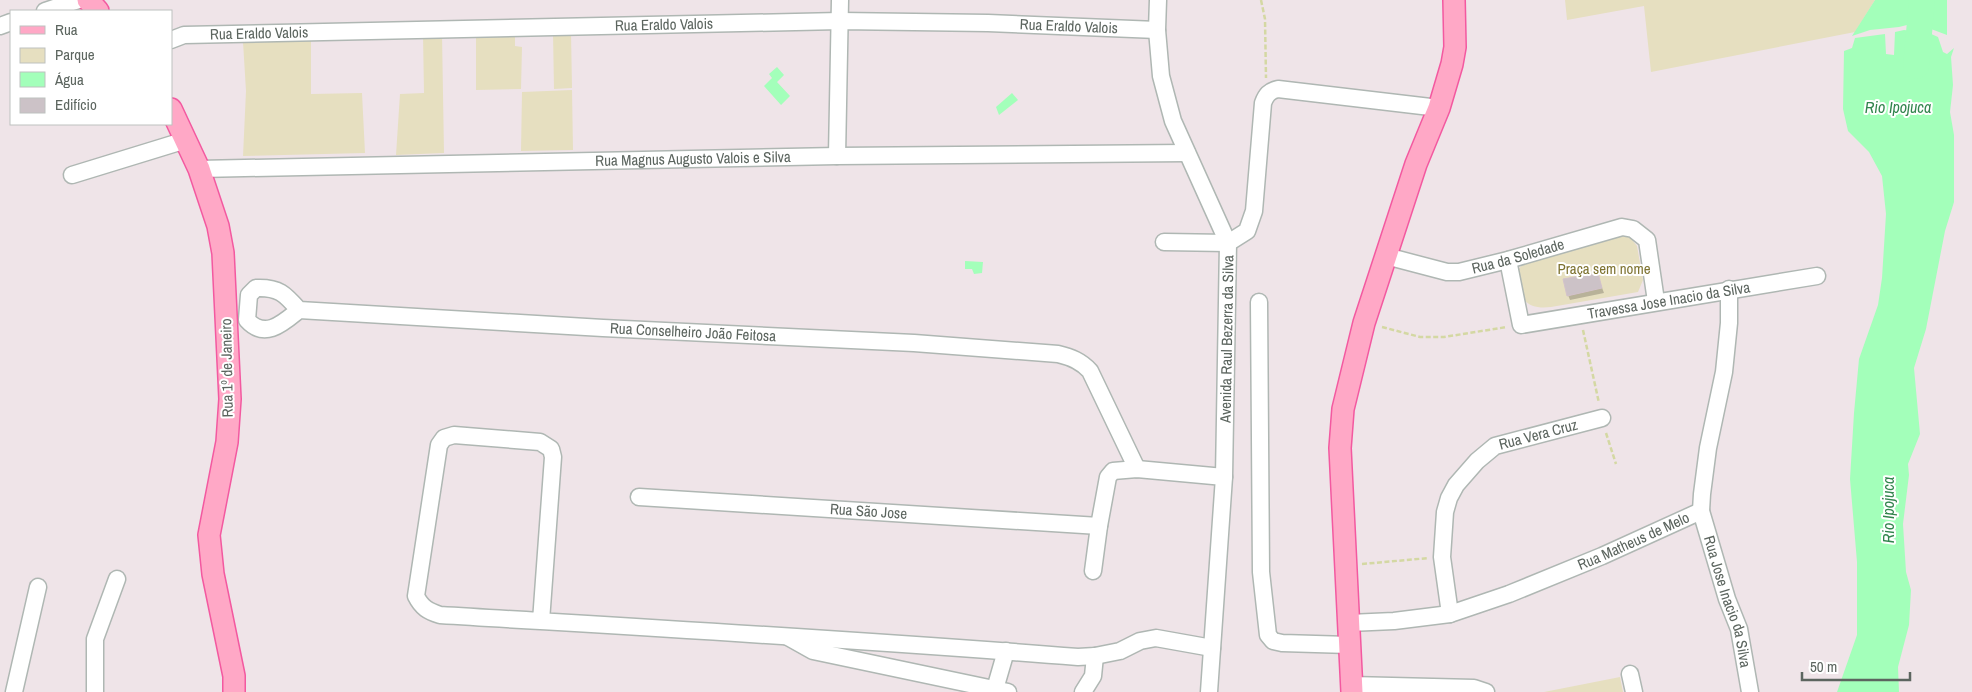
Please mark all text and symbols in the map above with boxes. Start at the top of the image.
legend [10,10,172,125]
street label: Rua Eraldo Valois [615,13,713,36]
street label: Rua Eraldo Valois [1019,13,1118,38]
text: Rua [55,19,78,40]
street label: Rua Eraldo Valois [210,21,308,44]
text: Parque [55,44,95,65]
text: Água [54,69,84,90]
text: Edifício [55,94,97,115]
water label: Rio Ipojuca [1865,96,1931,118]
street label: Rua Magnus Augusto Valois e Silva [595,146,791,171]
street label: Rua da Soledade [1469,233,1567,279]
street label: Avenida Raul Bezerra da Silva [1215,255,1238,424]
park label: Praça sem nome [1558,258,1651,279]
street label: Travessa Jose Inacio da Silva [1586,276,1752,324]
street label: Rua Conselheiro João Feitosa [609,317,777,346]
street label: Rua 1º de Janeiro [215,318,238,418]
street label: Rua Vera Cruz [1496,414,1580,455]
water label: Rio Ipojuca [1877,477,1899,543]
street label: Rua São Jose [829,498,908,524]
street label: Rua Matheus de Melo [1574,507,1693,575]
street label: Rua Jose Inacio da Silva [1699,533,1757,669]
scale bar [1802,650,1910,682]
text: 50 m [1810,656,1837,677]

